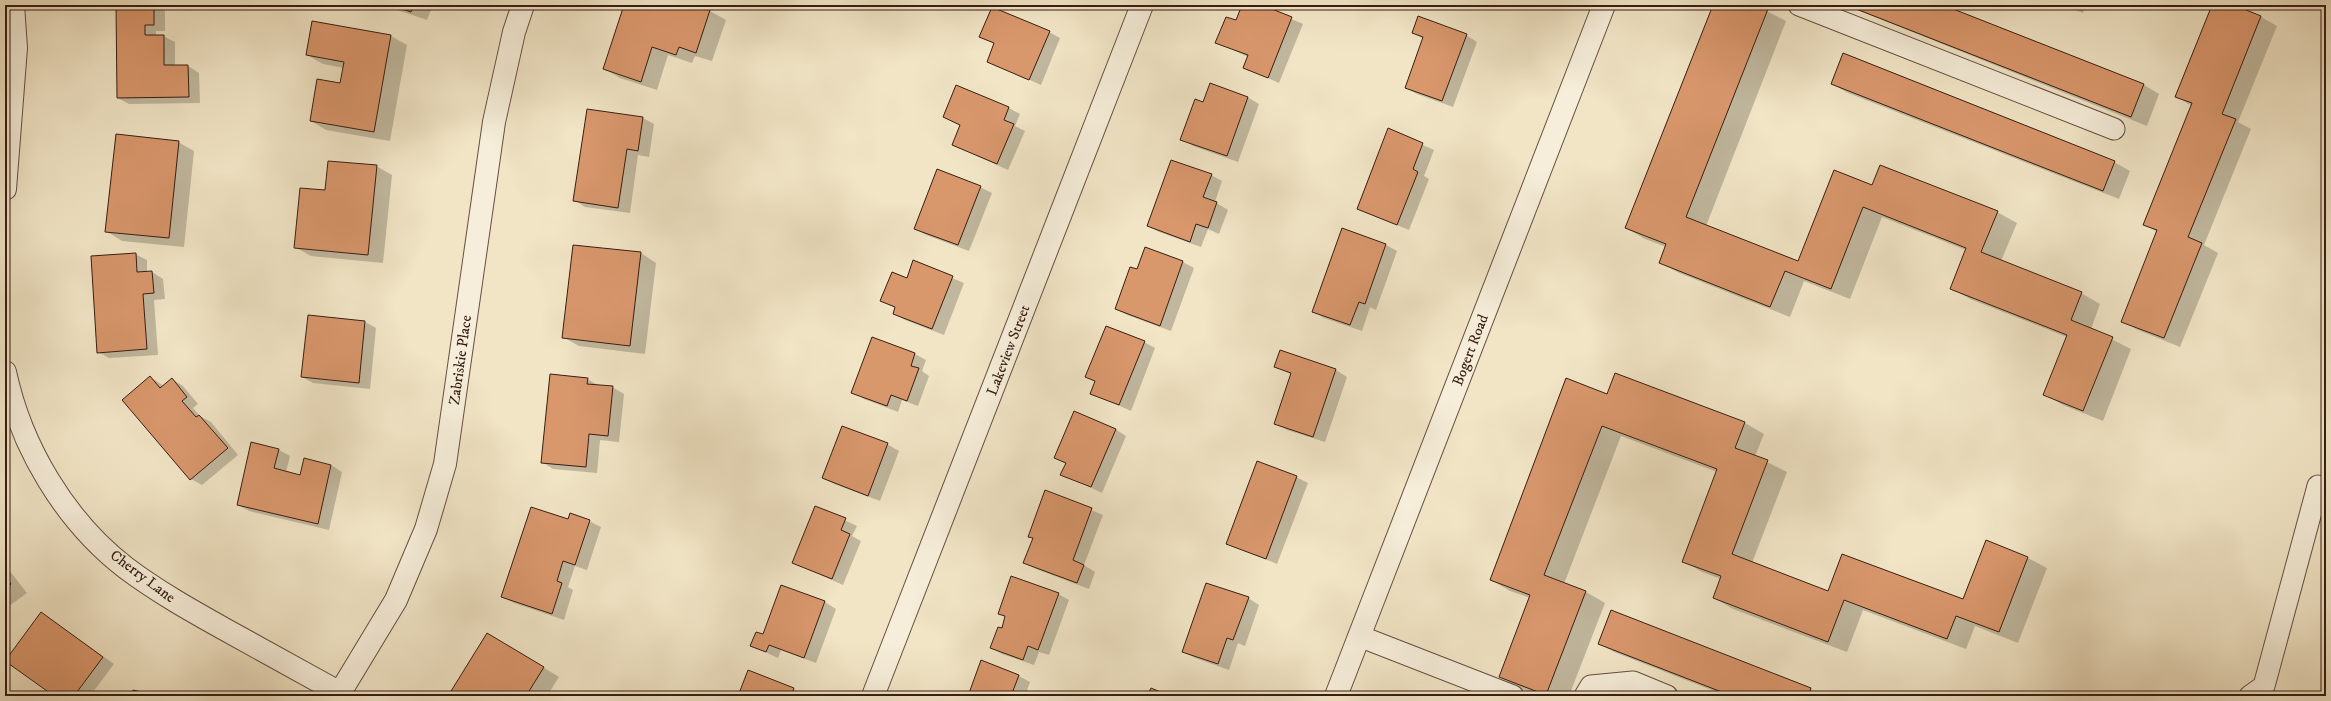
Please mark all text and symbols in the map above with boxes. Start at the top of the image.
street label: Lakeview Street [982,302,1035,398]
street label: Bogert Road [1448,311,1493,389]
street label: Zabriskie Place [445,314,476,406]
street label: Cherry Lane [106,546,179,607]

